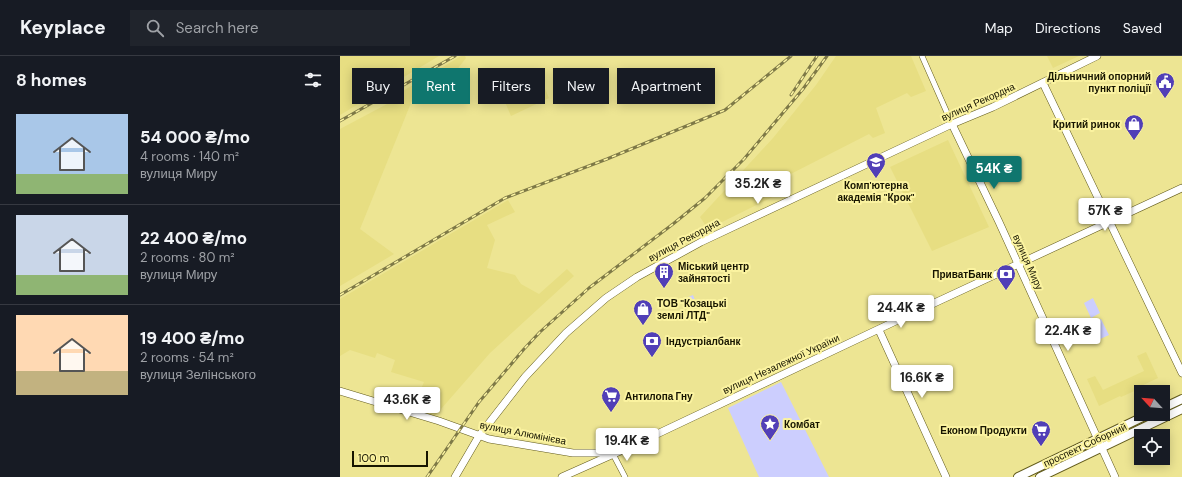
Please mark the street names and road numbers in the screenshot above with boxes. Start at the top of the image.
street label: вулиця Рекордна [939,80,1017,124]
street label: вулиця Рекордна [646,215,722,264]
street label: вулиця Миру [1010,232,1046,292]
street label: вулиця Незалежної України [720,331,842,397]
street label: вулиця Алюмінієва [479,418,568,448]
street label: проспект Соборний [1041,420,1129,470]

